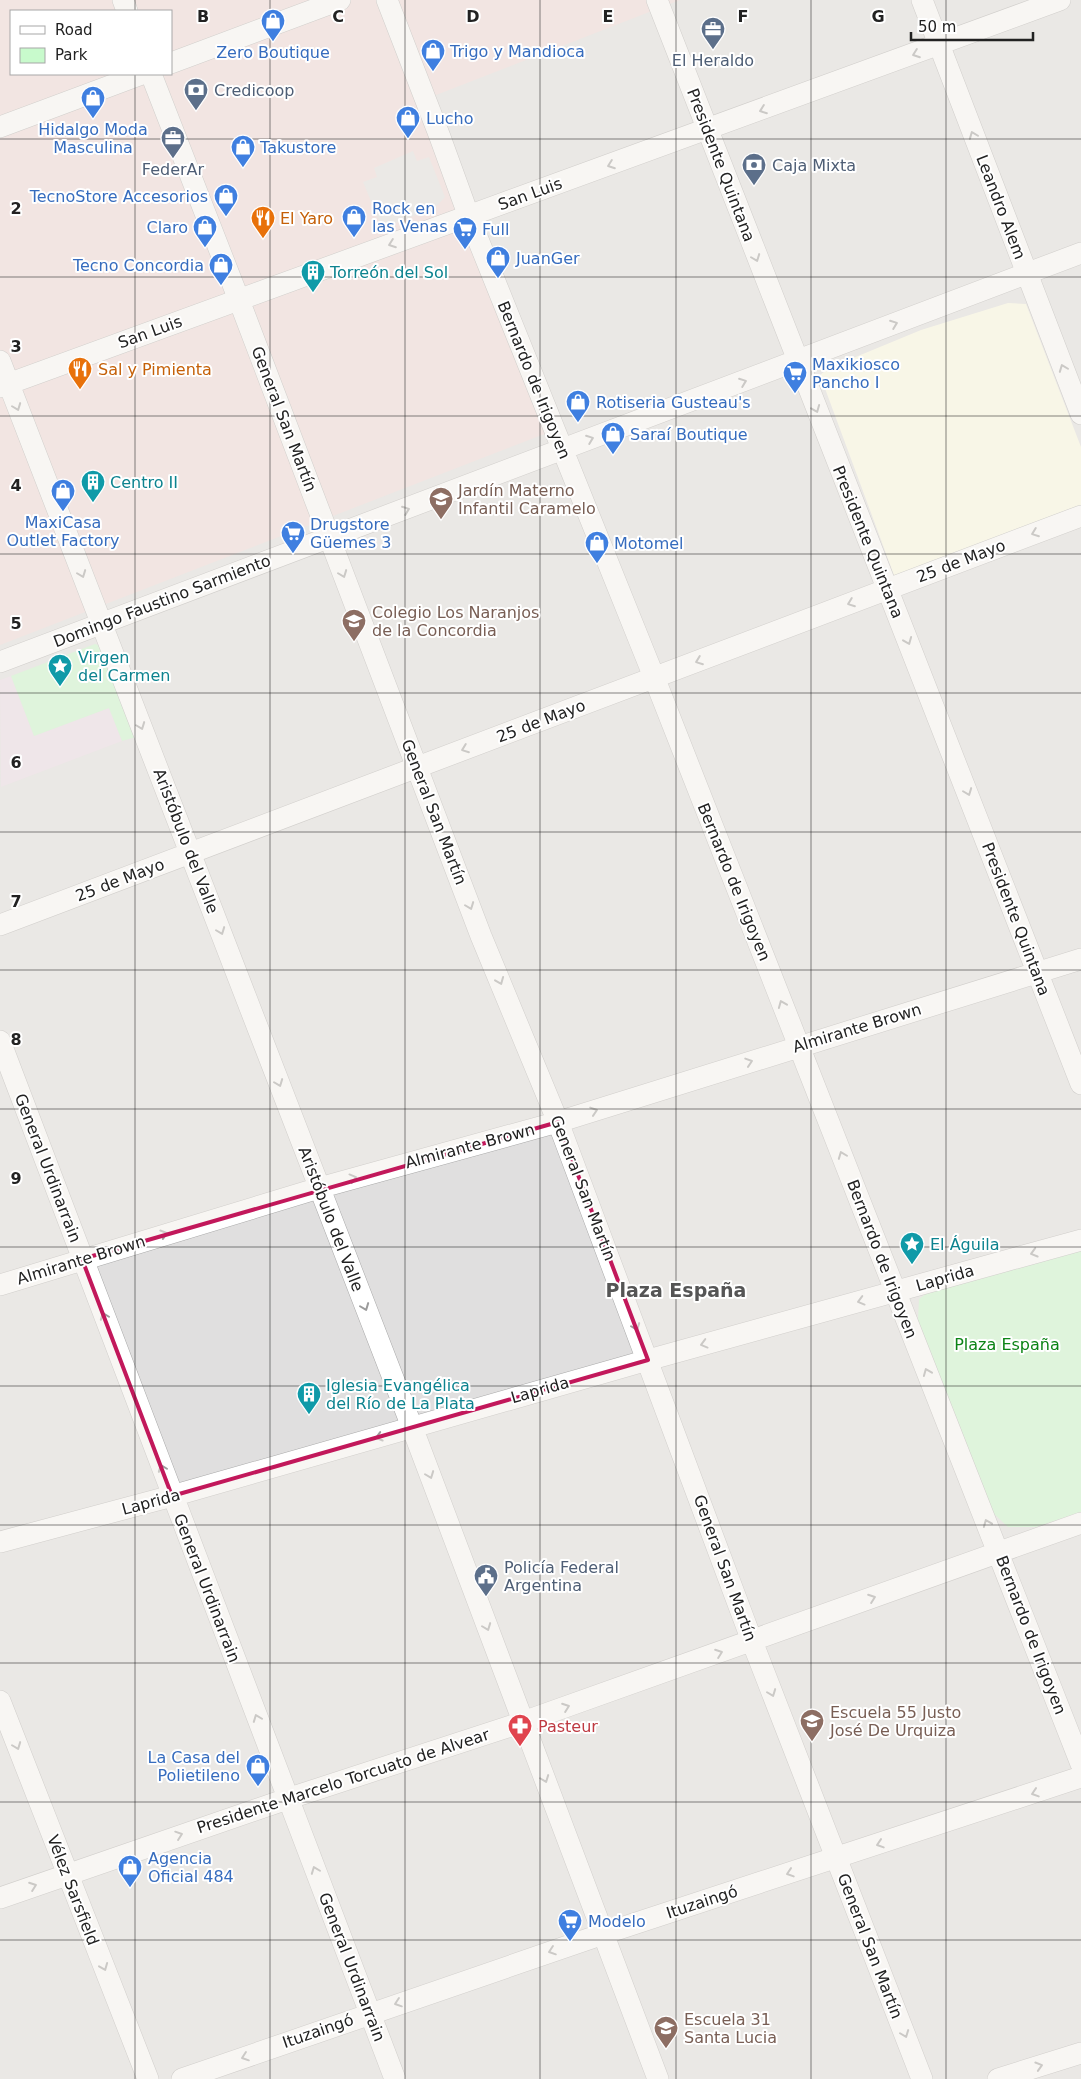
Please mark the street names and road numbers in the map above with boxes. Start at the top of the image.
street label: Presidente Quintana [683,86,759,244]
street label: Leandro Alem [972,152,1030,262]
street label: San Luis [495,174,565,214]
street label: Bernardo de Irigoyen [494,298,574,462]
street label: San Luis [115,312,185,352]
street label: General San Martín [247,344,321,494]
street label: Presidente Quintana [829,463,907,621]
street label: 25 de Mayo [914,535,1008,587]
street label: Domingo Faustino Sarmiento [51,551,273,651]
street label: 25 de Mayo [494,695,588,747]
street label: General San Martín [397,737,471,887]
street label: Aristóbulo del Valle [150,766,222,916]
street label: Bernardo de Irigoyen [694,800,774,964]
street label: Presidente Quintana [978,840,1054,998]
street label: 25 de Mayo [73,854,167,906]
street label: Almirante Brown [790,999,924,1057]
street label: General Urdinarrain [11,1091,85,1245]
street label: General San Martín [546,1113,620,1263]
street label: Almirante Brown [403,1120,537,1172]
street label: Aristóbulo del Valle [295,1144,367,1294]
street label: Bernardo de Irigoyen [843,1177,921,1341]
street label: Almirante Brown [14,1231,148,1289]
street label: Laprida [914,1261,976,1295]
street label: Laprida [509,1373,571,1407]
street label: Laprida [120,1485,182,1519]
street label: General San Martín [690,1492,760,1644]
street label: General Urdinarrain [170,1511,244,1665]
street label: Bernardo de Irigoyen [992,1553,1070,1717]
street label: Presidente Marcelo Torcuato de Alvear [194,1724,492,1837]
street label: Vélez Sarsfield [43,1832,103,1948]
street label: General San Martín [833,1871,907,2021]
street label: Ituzaingó [664,1882,740,1922]
street label: General Urdinarrain [315,1890,389,2044]
street label: Ituzaingó [280,2010,356,2052]

